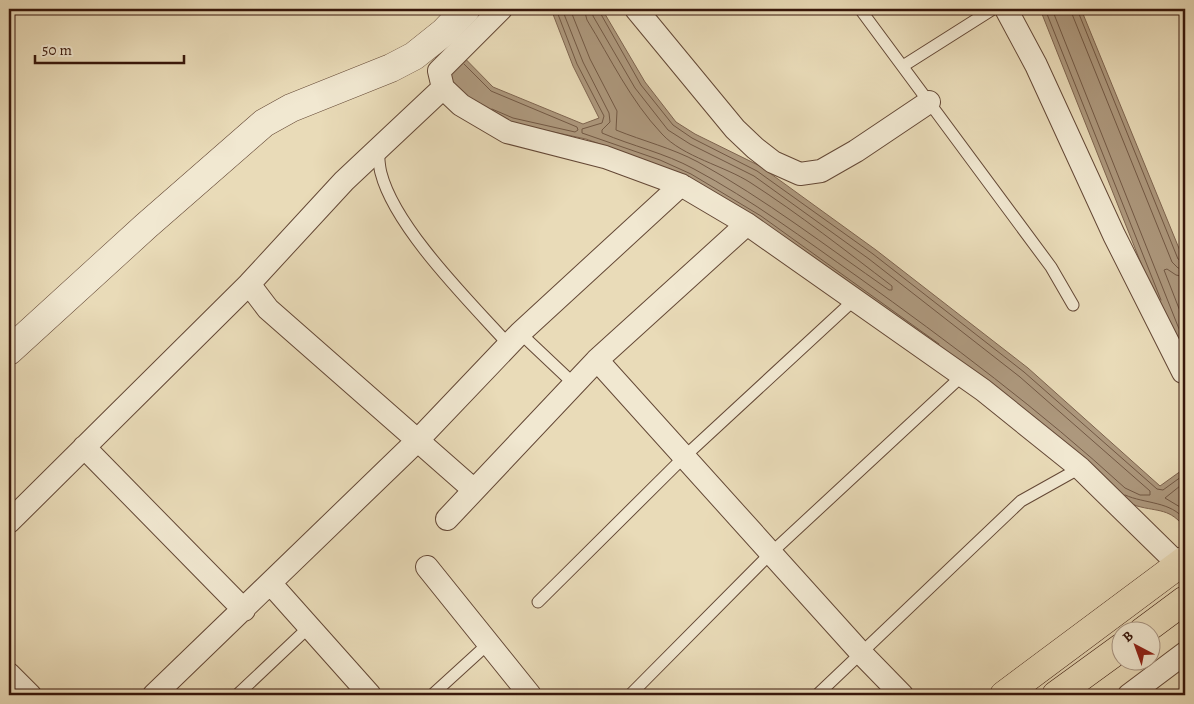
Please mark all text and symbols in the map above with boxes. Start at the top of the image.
scale bar [35,32,184,64]
text: 50 m [42,40,72,60]
north arrow [1112,622,1162,672]
text: B [1118,626,1138,647]

